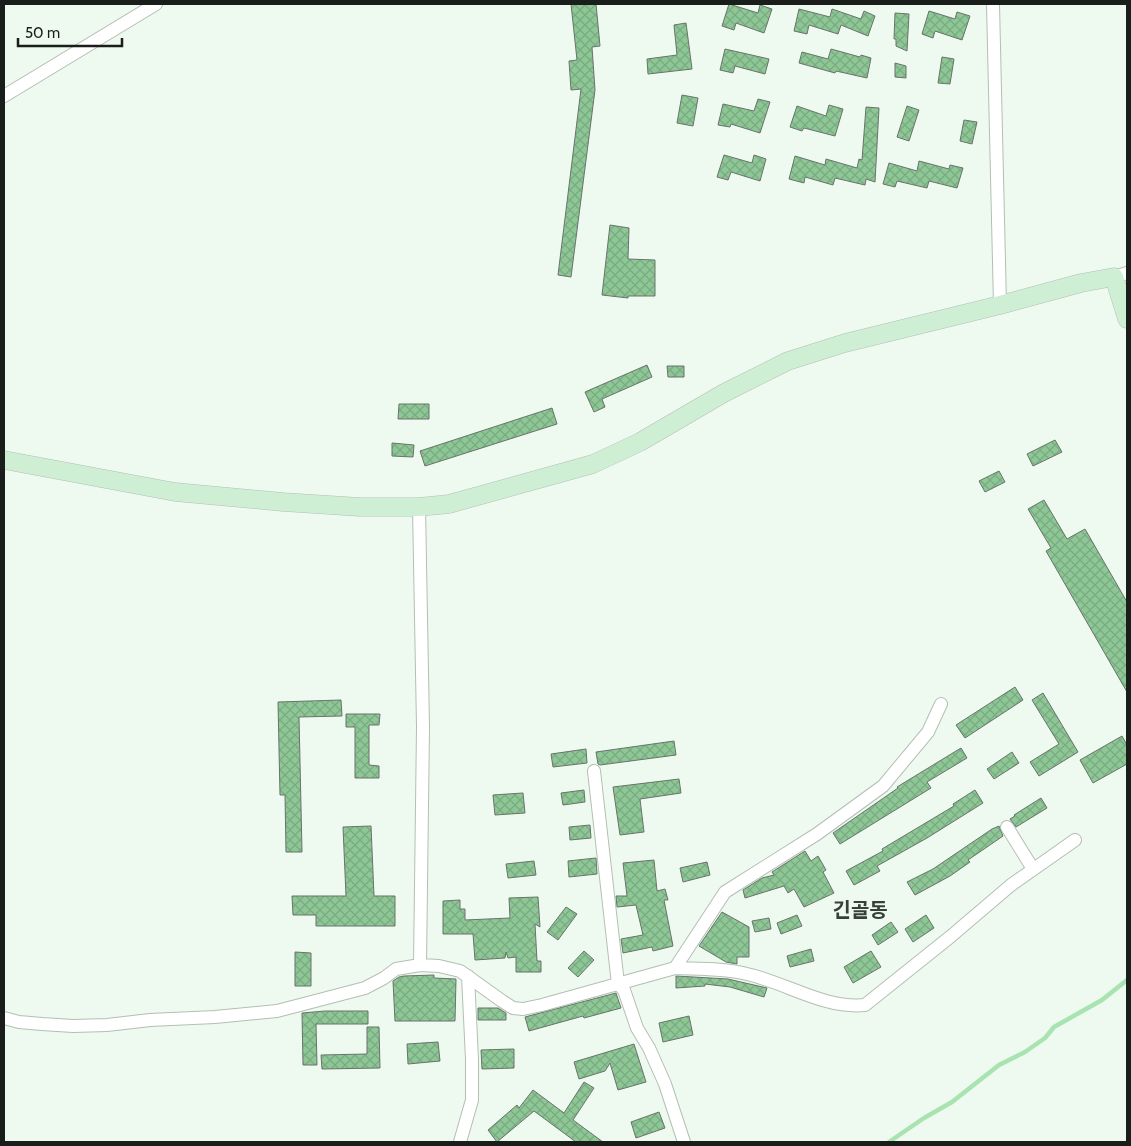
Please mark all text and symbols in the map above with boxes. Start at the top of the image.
scale bar [18,15,121,47]
text: 50 m [25,24,60,42]
district label: 긴골동 [832,898,888,922]

